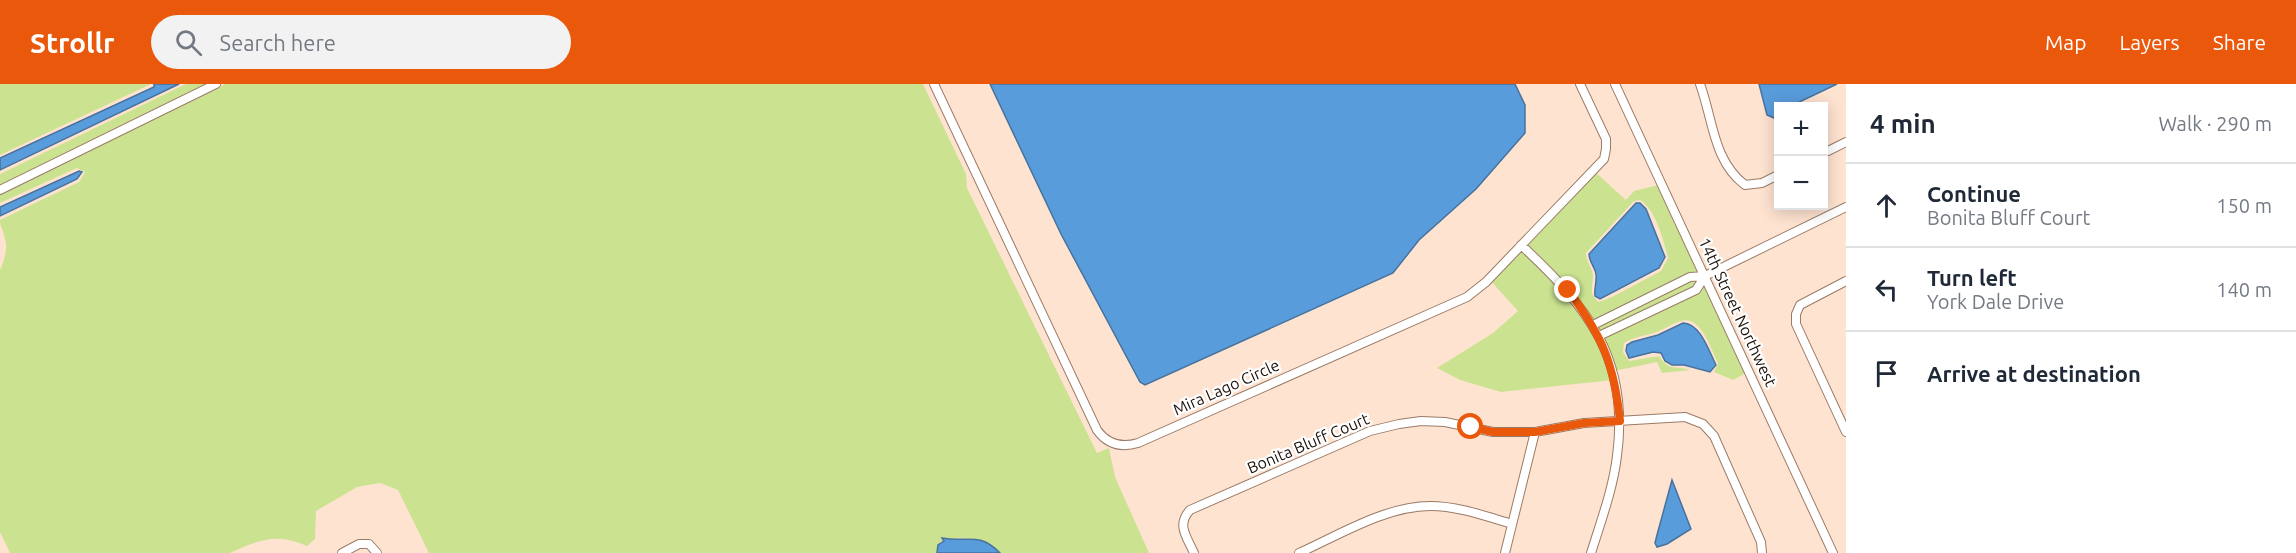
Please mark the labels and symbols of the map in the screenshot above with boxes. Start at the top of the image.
street label: 14th Street Northwest [1696,235,1781,390]
route end [1554,276,1580,302]
street label: Mira Lago Circle [1170,355,1282,419]
street label: Bonita Bluff Court [1244,409,1372,477]
route start [1457,413,1483,439]

